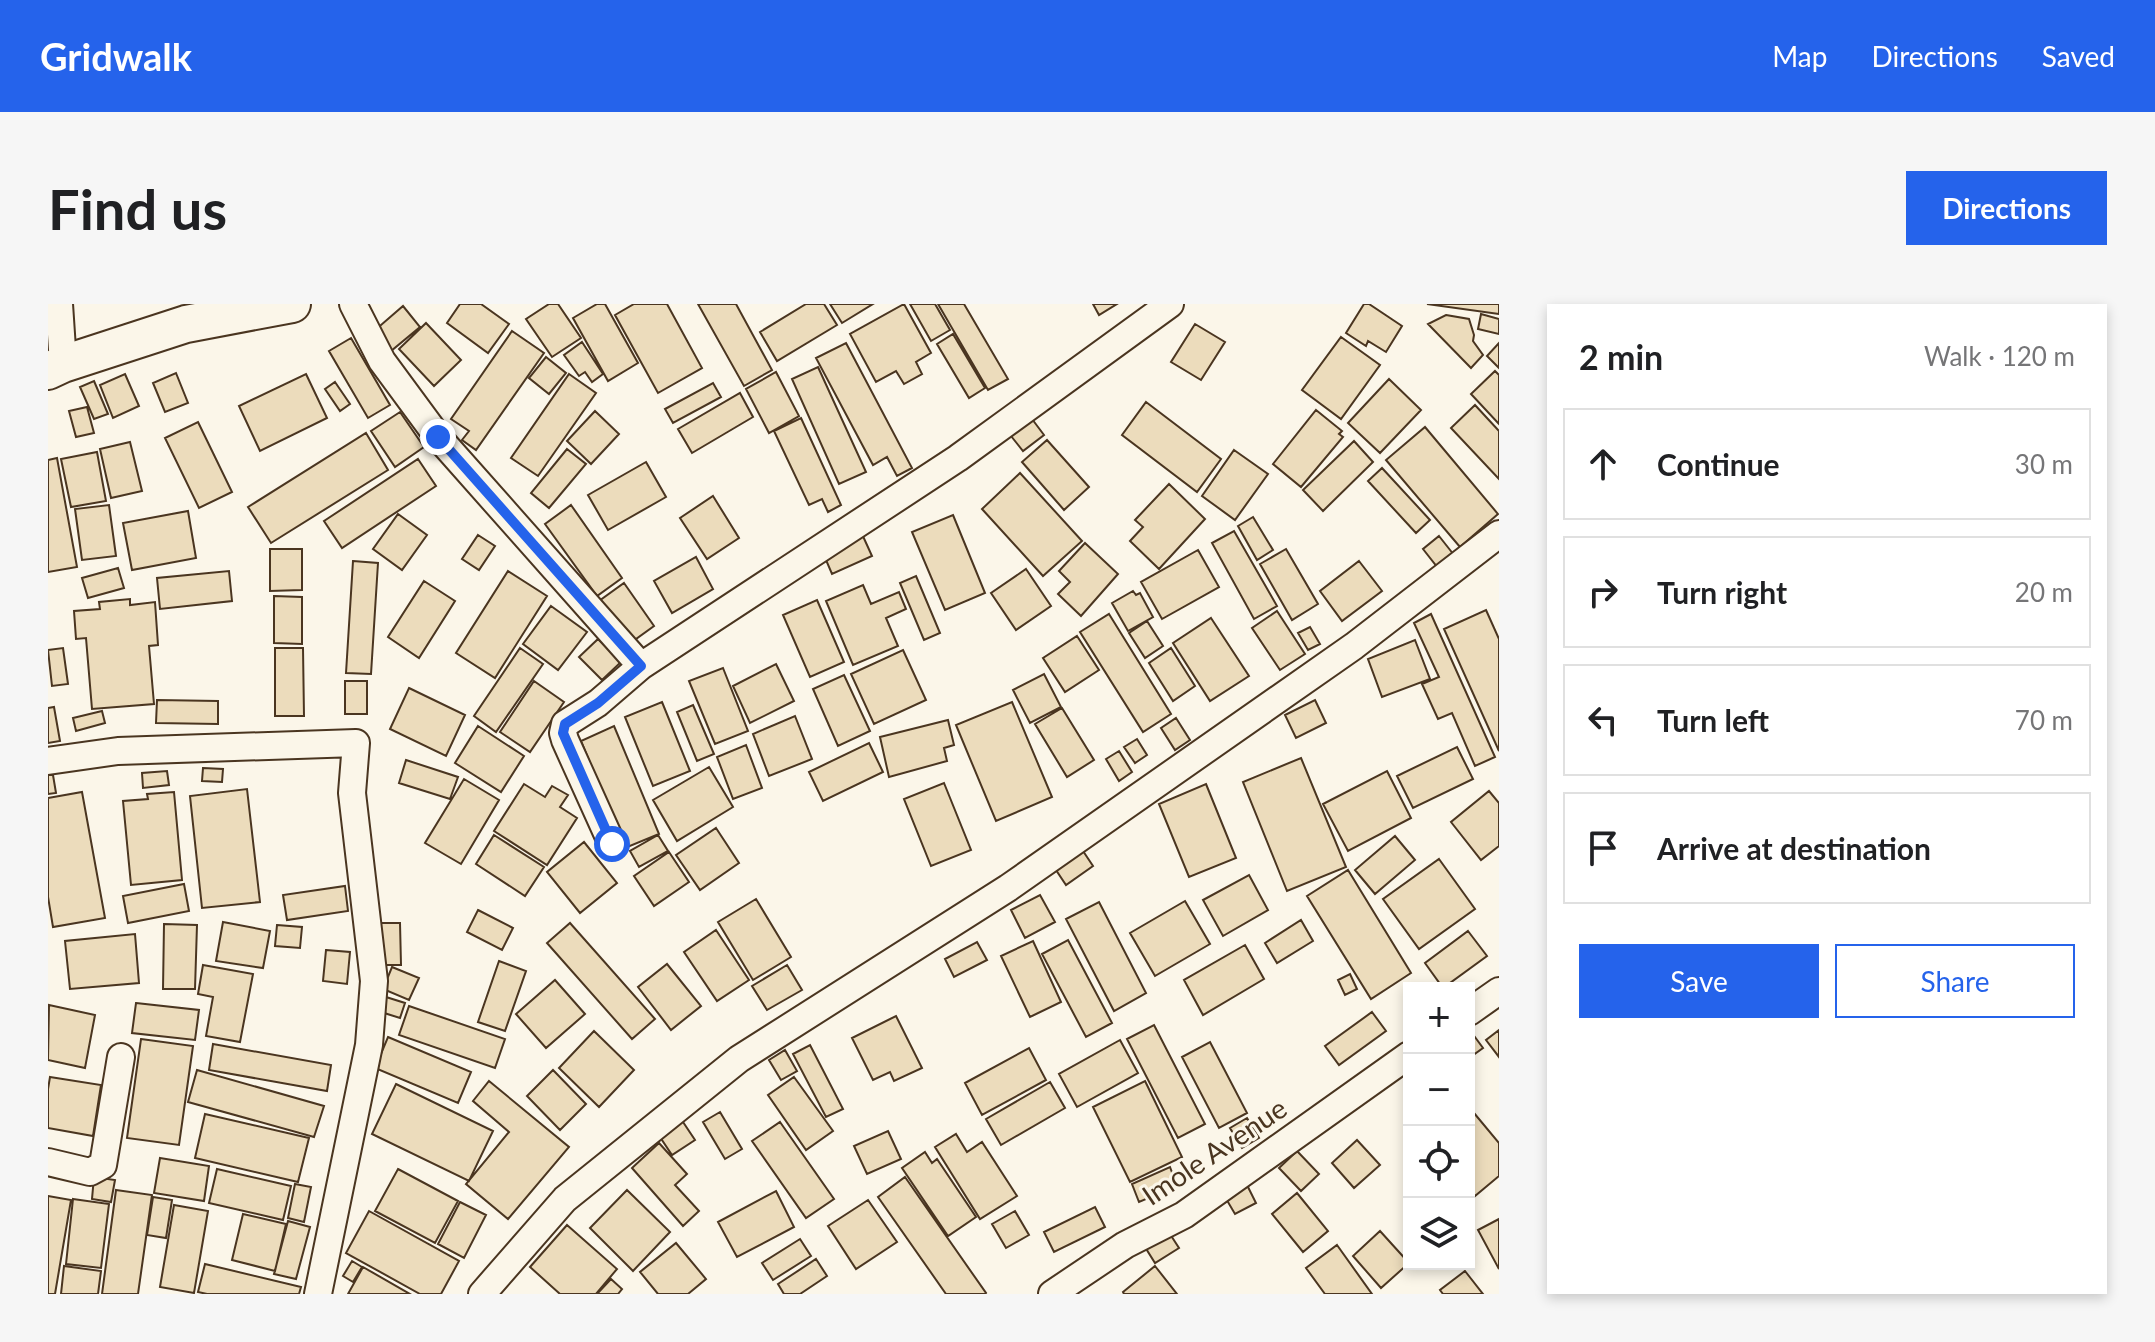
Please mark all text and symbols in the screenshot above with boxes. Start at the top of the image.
text: Gridwalk [40,33,192,79]
text: Map [1772,39,1827,73]
text: Directions [1871,39,1998,73]
text: Saved [2042,39,2115,73]
button: Directions [1906,171,2107,245]
text: Find us [48,175,227,242]
text: 2 min [1579,336,1663,377]
text: Walk · 120 m [1924,340,2075,372]
route end [420,419,456,455]
icon: ahead [1581,442,1625,486]
text: Continue [1657,446,1780,482]
text: 30 m [2015,448,2073,480]
icon: right [1581,570,1625,614]
text: Turn right [1657,574,1787,610]
text: 20 m [2015,576,2073,608]
icon: left [1581,698,1625,742]
text: Turn left [1657,702,1769,738]
text: 70 m [2015,704,2073,736]
route start [594,826,630,862]
icon: arrive [1581,826,1625,870]
text: Arrive at destination [1657,830,1931,866]
button: Save [1579,944,1819,1018]
button: Share [1835,944,2075,1018]
map controls [1403,982,1475,1270]
button: + [1403,982,1475,1054]
button: − [1403,1054,1475,1126]
street label: Imole Avenue [1135,1090,1293,1212]
button: locate [1403,1126,1475,1198]
button: layers [1403,1198,1475,1270]

